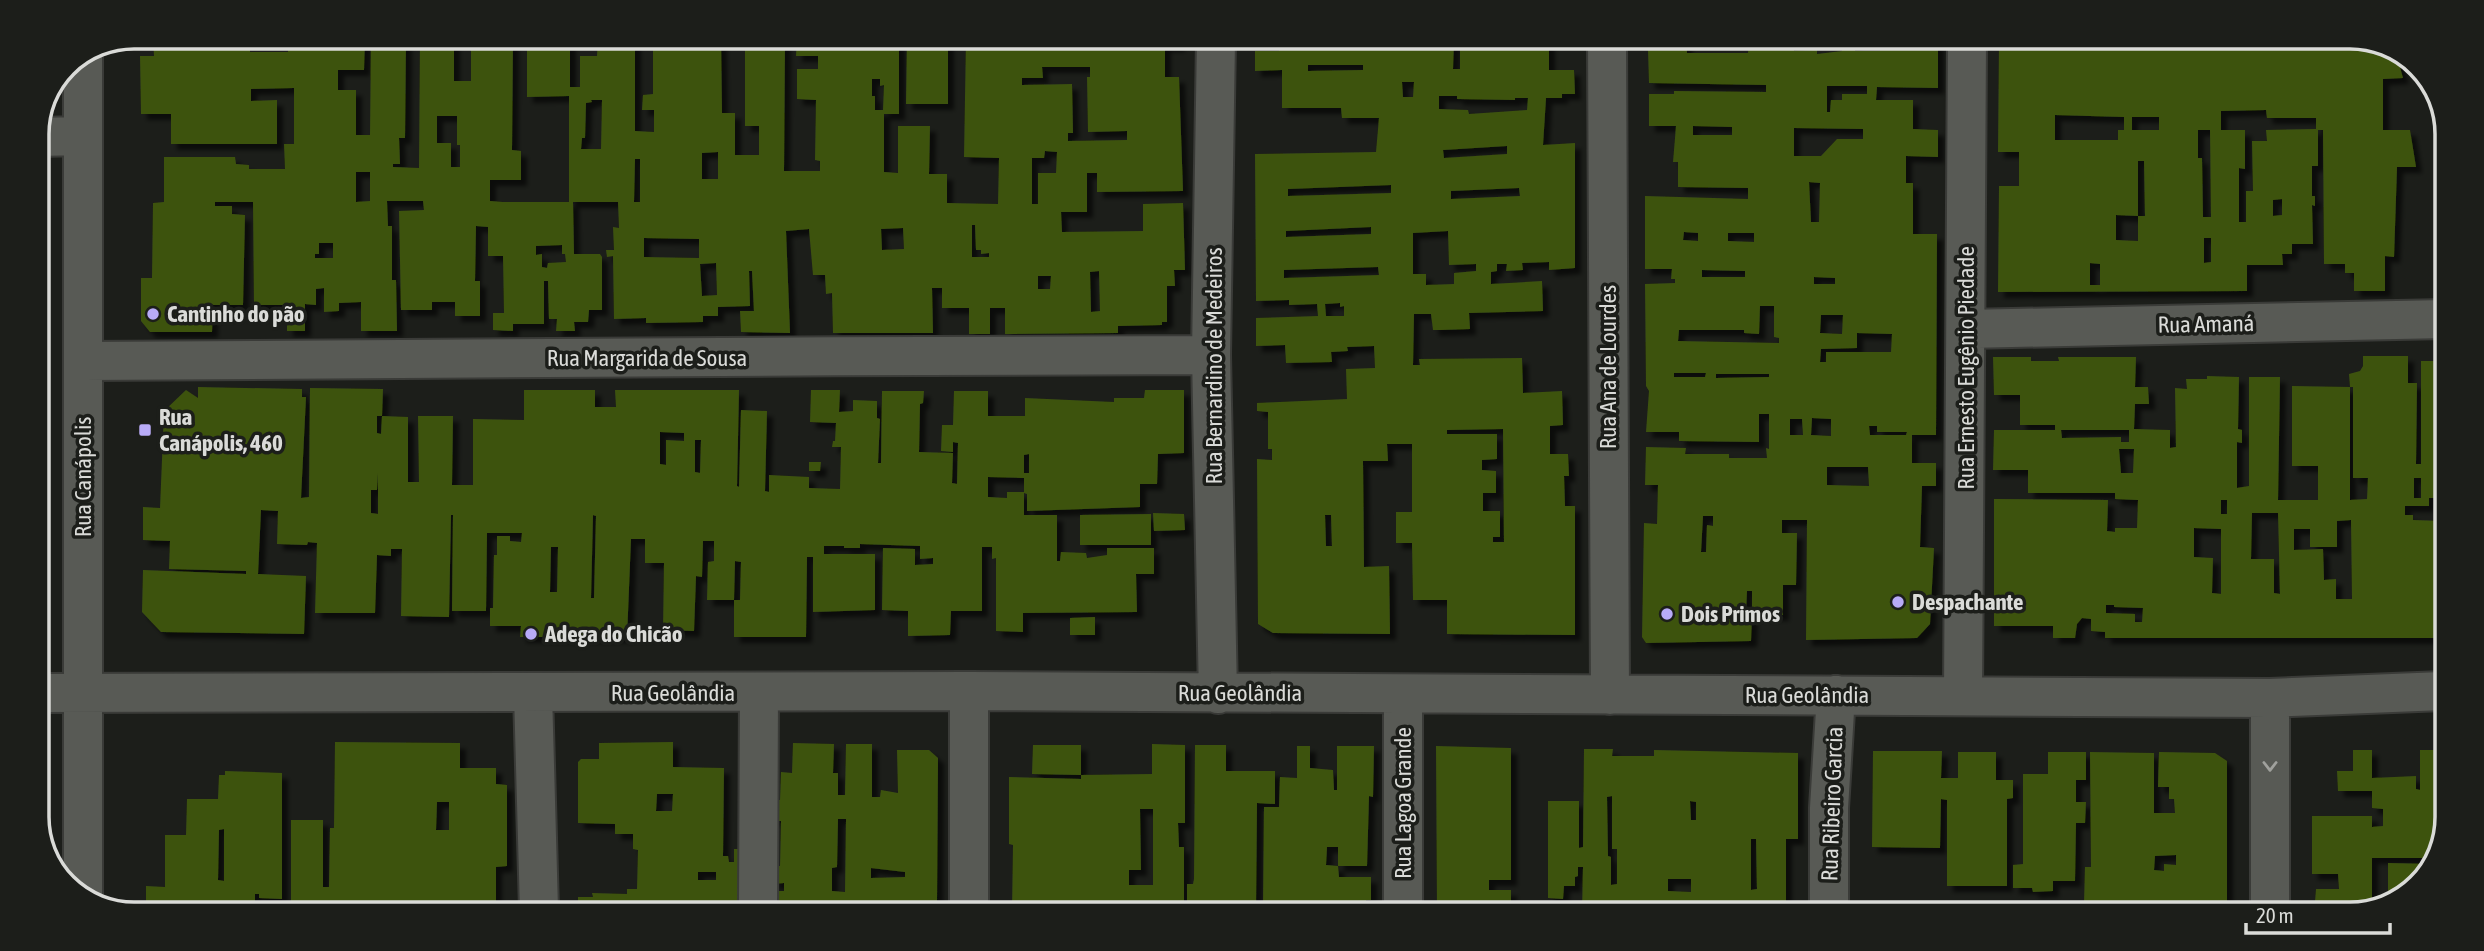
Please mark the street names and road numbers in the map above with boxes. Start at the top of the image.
street label: Rua Ernesto Eugênio Piedade [1953,246,1979,490]
street label: Rua Bernardino de Medeiros [1201,247,1227,485]
street label: Rua Ana de Lourdes [1595,285,1621,449]
street label: Rua Amaná [2157,310,2255,338]
street label: Rua Margarida de Sousa [547,345,747,371]
street label: Rua Canápolis [70,417,96,537]
street label: Rua Geolândia [611,680,735,706]
street label: Rua Geolândia [1178,680,1302,706]
street label: Rua Geolândia [1745,682,1869,708]
street label: Rua Ribeiro Garcia [1816,726,1848,882]
street label: Rua Lagoa Grande [1390,727,1416,879]

